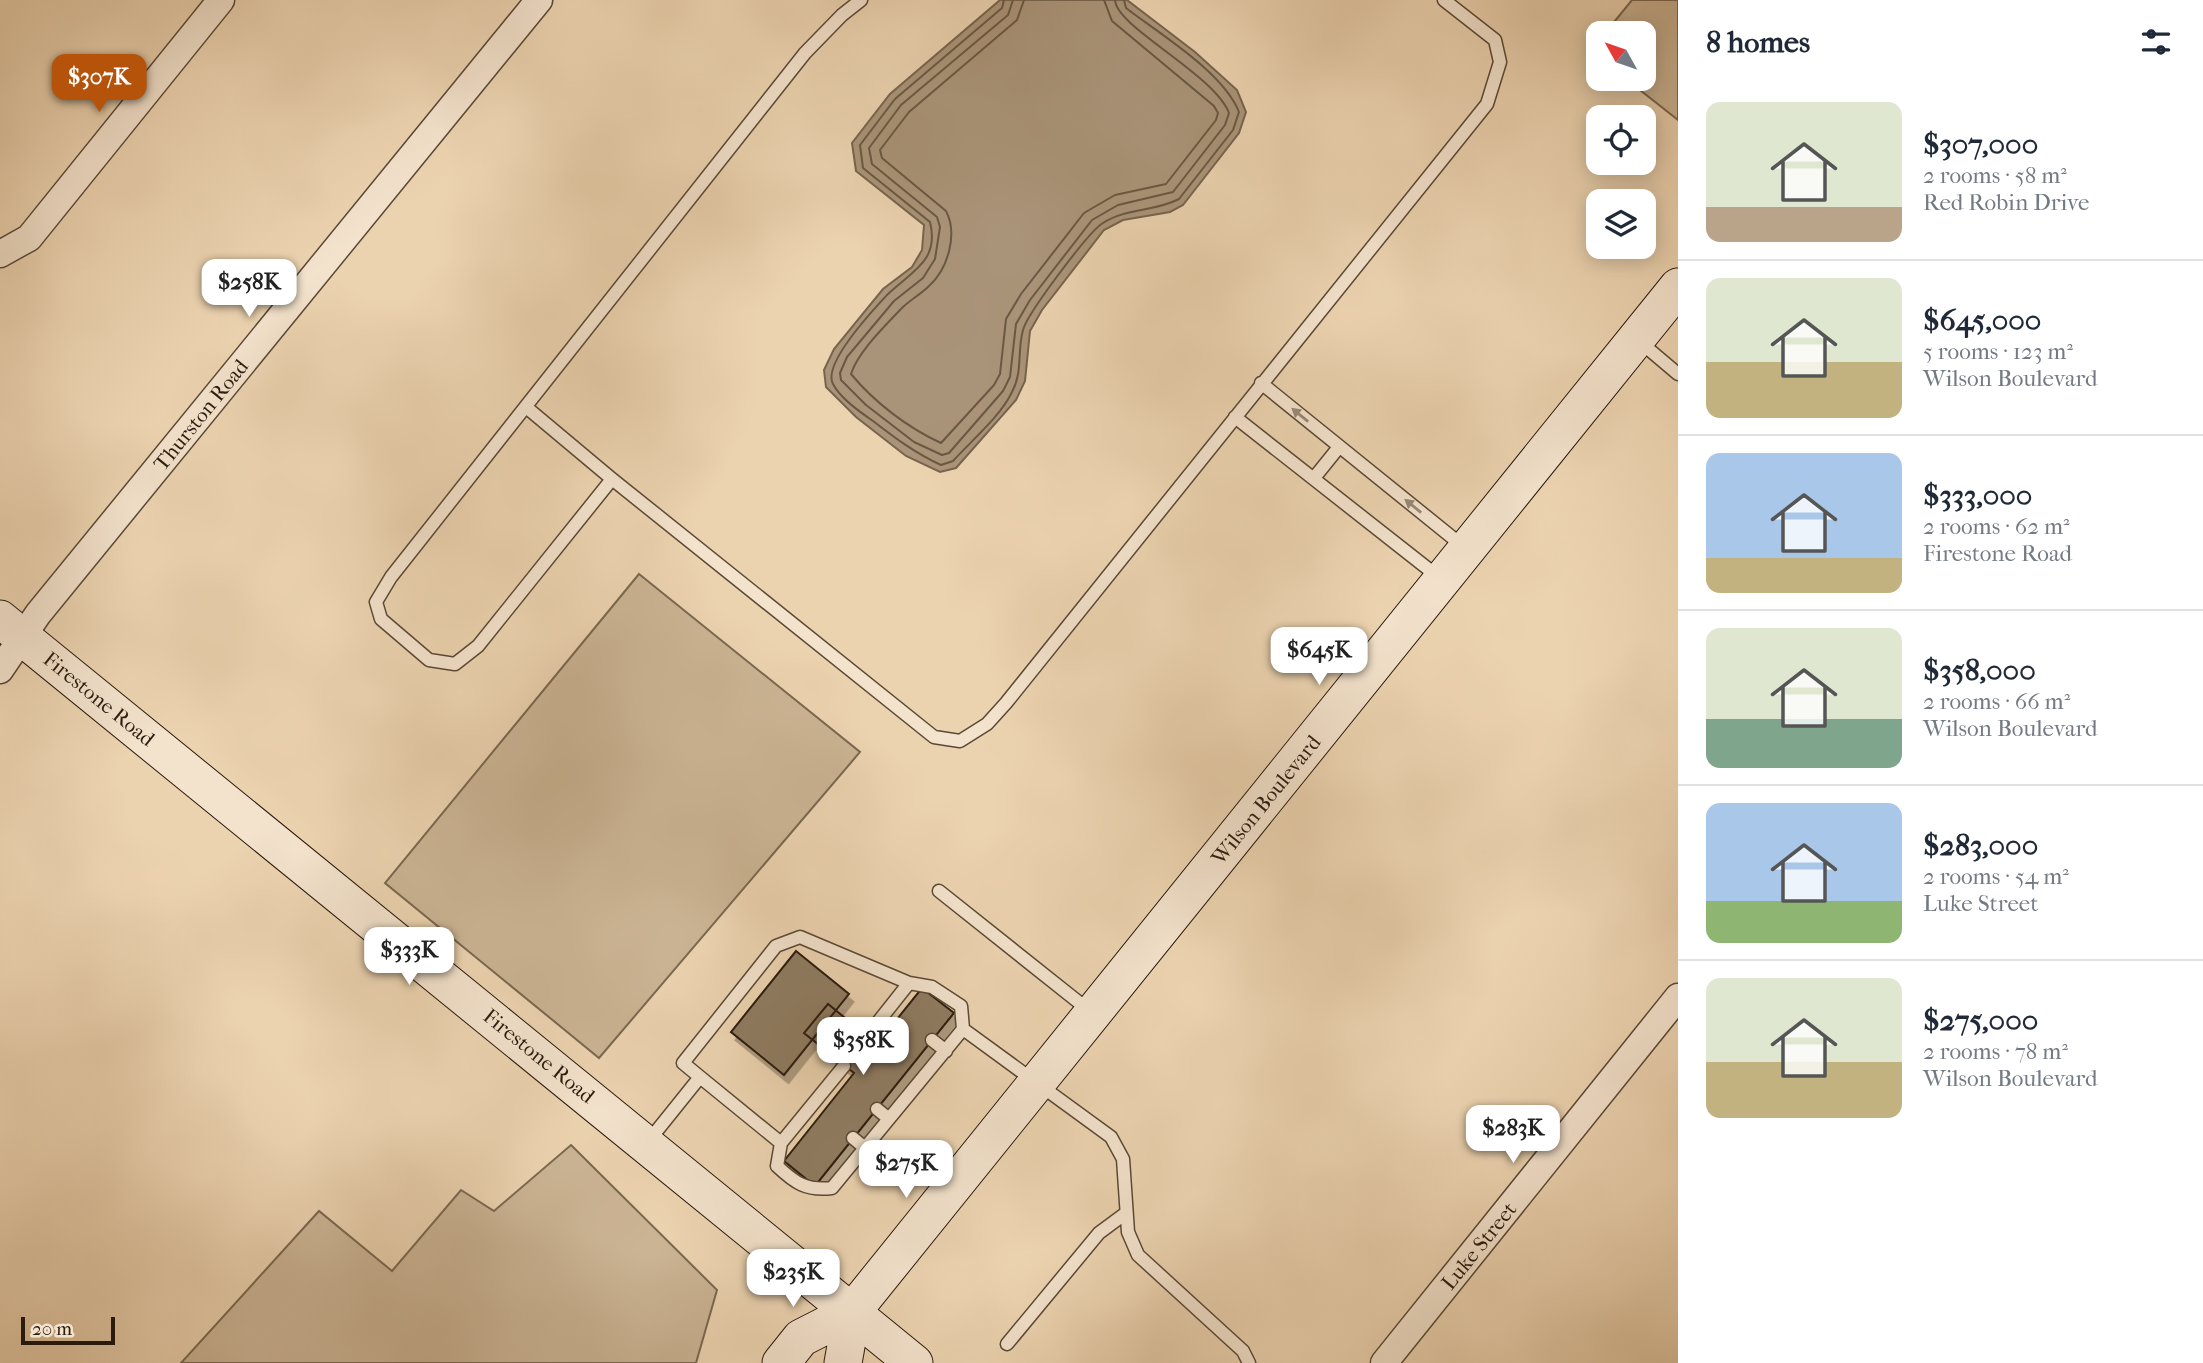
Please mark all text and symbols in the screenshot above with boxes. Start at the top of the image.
north arrow [1586,21,1656,91]
map controls [1586,21,1656,259]
icon: filters [2137,23,2175,61]
text: 8 homes [1706,25,1810,60]
pin: $307K [50,54,148,114]
text: $307K [68,63,130,90]
button: locate [1586,105,1656,175]
text: $307,000 [1923,127,2038,162]
icon: home [1762,130,1846,214]
text: 2 rooms · 58 m² [1923,162,2067,189]
button: layers [1586,189,1656,259]
text: Red Robin Drive [1923,189,2089,216]
pin: $258K [200,260,298,319]
text: $258K [218,268,280,295]
text: $645,000 [1923,303,2041,338]
icon: home [1762,306,1846,390]
text: 5 rooms · 123 m² [1923,338,2073,365]
street label: Thurston Road [149,354,254,475]
text: Wilson Boulevard [1923,365,2098,392]
one-way arrow [1292,408,1309,423]
text: $333,000 [1923,478,2032,513]
icon: home [1762,481,1846,565]
one-way arrow [1405,499,1423,514]
text: 2 rooms · 62 m² [1923,513,2070,540]
text: Firestone Road [1923,540,2072,567]
pin: $645K [1270,628,1368,687]
text: $645K [1287,636,1351,663]
street label: Firestone Road [39,647,160,752]
text: $358,000 [1923,653,2036,688]
icon: home [1762,656,1846,740]
text: 2 rooms · 66 m² [1923,688,2070,715]
text: Wilson Boulevard [1923,715,2098,742]
street label: Wilson Boulevard [1206,730,1326,870]
text: $283,000 [1923,828,2038,863]
icon: home [1762,831,1846,915]
text: 2 rooms · 54 m² [1923,863,2069,890]
text: Luke Street [1923,890,2038,917]
pin: $333K [360,928,458,987]
text: $333K [380,936,438,963]
text: $275,000 [1923,1003,2038,1038]
street label: Firestone Road [479,1004,600,1109]
icon: home [1762,1006,1846,1090]
pin: $358K [814,1018,912,1077]
text: $358K [833,1026,893,1053]
text: 2 rooms · 78 m² [1923,1038,2068,1065]
text: Wilson Boulevard [1923,1065,2098,1092]
pin: $283K [1464,1106,1562,1165]
text: $283K [1482,1114,1544,1141]
pin: $275K [857,1140,955,1200]
text: $275K [875,1149,937,1176]
street label: Luke Street [1437,1197,1522,1294]
pin: $235K [744,1250,842,1309]
text: $235K [763,1258,823,1285]
scale bar [21,1314,116,1346]
text: 20 m [32,1318,72,1340]

